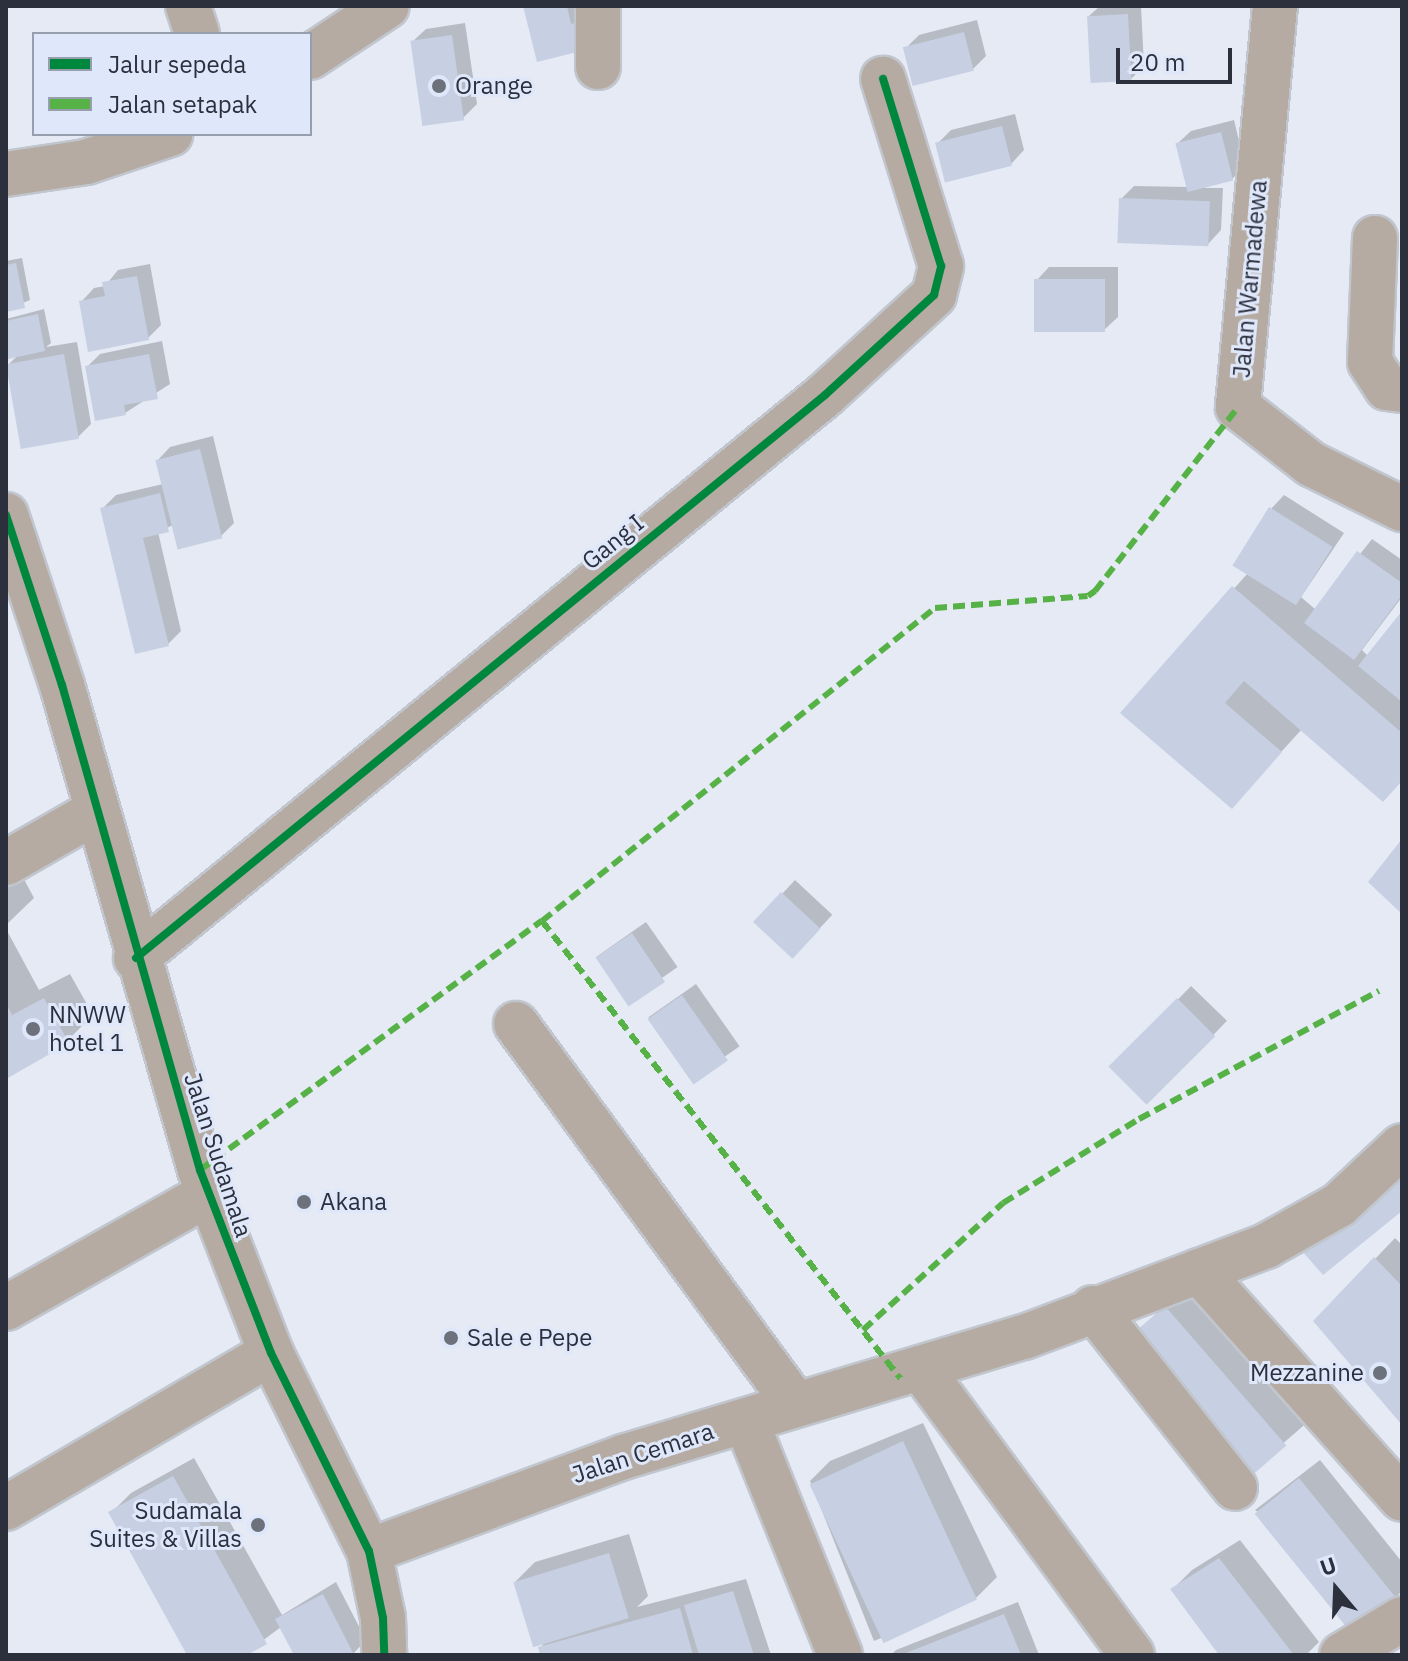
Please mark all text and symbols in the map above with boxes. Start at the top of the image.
legend [32,32,312,136]
scale bar [1120,32,1236,82]
text: 20 m [1130,46,1185,78]
text: Jalur sepeda [108,48,246,80]
place label: Orange [455,72,533,100]
marker: Orange [430,77,448,95]
text: Jalan setapak [108,88,257,120]
street label: Jalan Warmadewa [1227,179,1273,379]
street label: Gang I [576,508,650,576]
place label: NNWW hotel 1 [49,1001,126,1057]
marker: NNWW hotel 1 [24,1020,42,1038]
street label: Jalan Sudamala [178,1069,258,1241]
place label: Akana [320,1188,387,1216]
marker: Akana [295,1193,313,1211]
place label: Sale e Pepe [467,1324,592,1352]
marker: Sale e Pepe [442,1329,460,1347]
place label: Mezzanine [1250,1359,1364,1387]
marker: Mezzanine [1371,1364,1389,1382]
street label: Jalan Cemara [569,1417,717,1489]
place label: Sudamala Suites & Villas [89,1497,242,1553]
marker: Sudamala Suites & Villas [249,1516,267,1534]
north arrow [1296,1549,1376,1629]
text: U [1316,1550,1340,1582]

